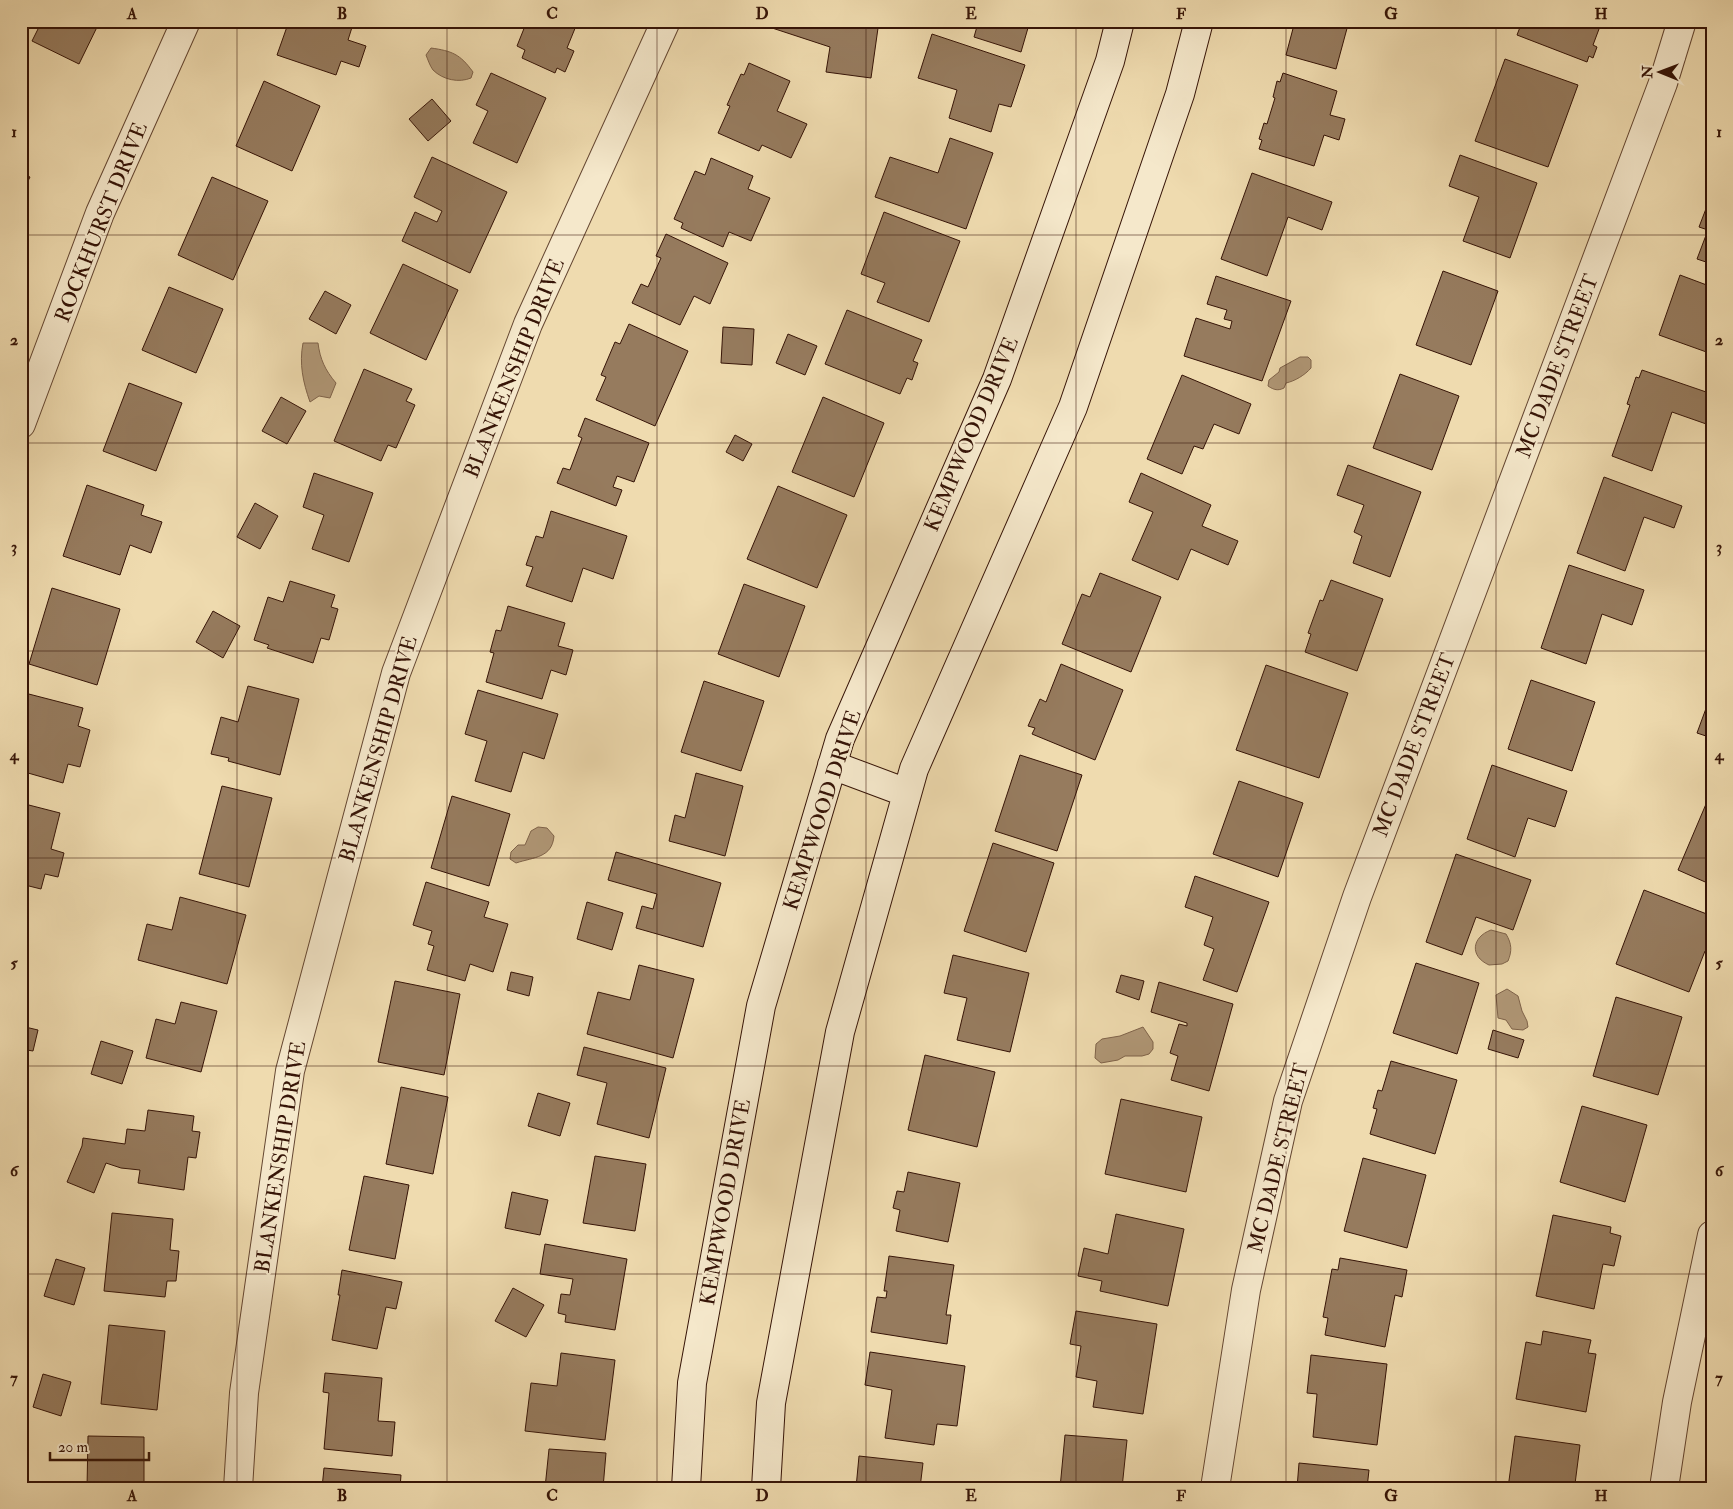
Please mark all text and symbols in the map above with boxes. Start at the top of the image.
text: A [126,4,138,24]
text: B [337,4,347,24]
text: C [546,4,558,24]
text: D [755,4,769,24]
text: E [965,4,977,24]
text: F [1176,4,1186,24]
text: G [1384,4,1398,24]
text: H [1594,4,1608,24]
north arrow [1636,48,1686,98]
text: N [1639,65,1656,79]
street label: ROCKHURST DRIVE [49,118,154,326]
text: 1 [11,122,17,142]
text: 1 [1716,122,1722,142]
street label: BLANKENSHIP DRIVE [458,254,571,482]
street label: MC DADE STREET [1510,270,1605,462]
text: 2 [10,330,18,350]
text: 2 [1715,330,1723,350]
street label: KEMPWOOD DRIVE [918,333,1025,536]
text: 3 [11,537,17,557]
text: 3 [1716,537,1722,557]
street label: BLANKENSHIP DRIVE [333,633,424,866]
street label: MC DADE STREET [1367,649,1462,841]
street label: KEMPWOOD DRIVE [777,707,868,914]
text: 4 [9,745,20,765]
text: 4 [1714,745,1725,765]
text: 5 [10,953,18,973]
text: 5 [1715,953,1723,973]
street label: BLANKENSHIP DRIVE [249,1039,312,1275]
street label: MC DADE STREET [1242,1060,1315,1256]
street label: KEMPWOOD DRIVE [694,1097,757,1307]
text: 6 [10,1161,20,1181]
text: 6 [1715,1161,1725,1181]
text: 7 [10,1368,18,1388]
text: 7 [1715,1368,1723,1388]
scale bar [50,1429,149,1461]
text: 20 m [58,1438,88,1457]
text: A [126,1486,138,1506]
text: B [337,1486,347,1506]
text: C [546,1486,558,1506]
text: D [755,1486,769,1506]
text: E [965,1486,977,1506]
text: F [1176,1486,1186,1506]
text: G [1384,1486,1398,1506]
text: H [1594,1486,1608,1506]

